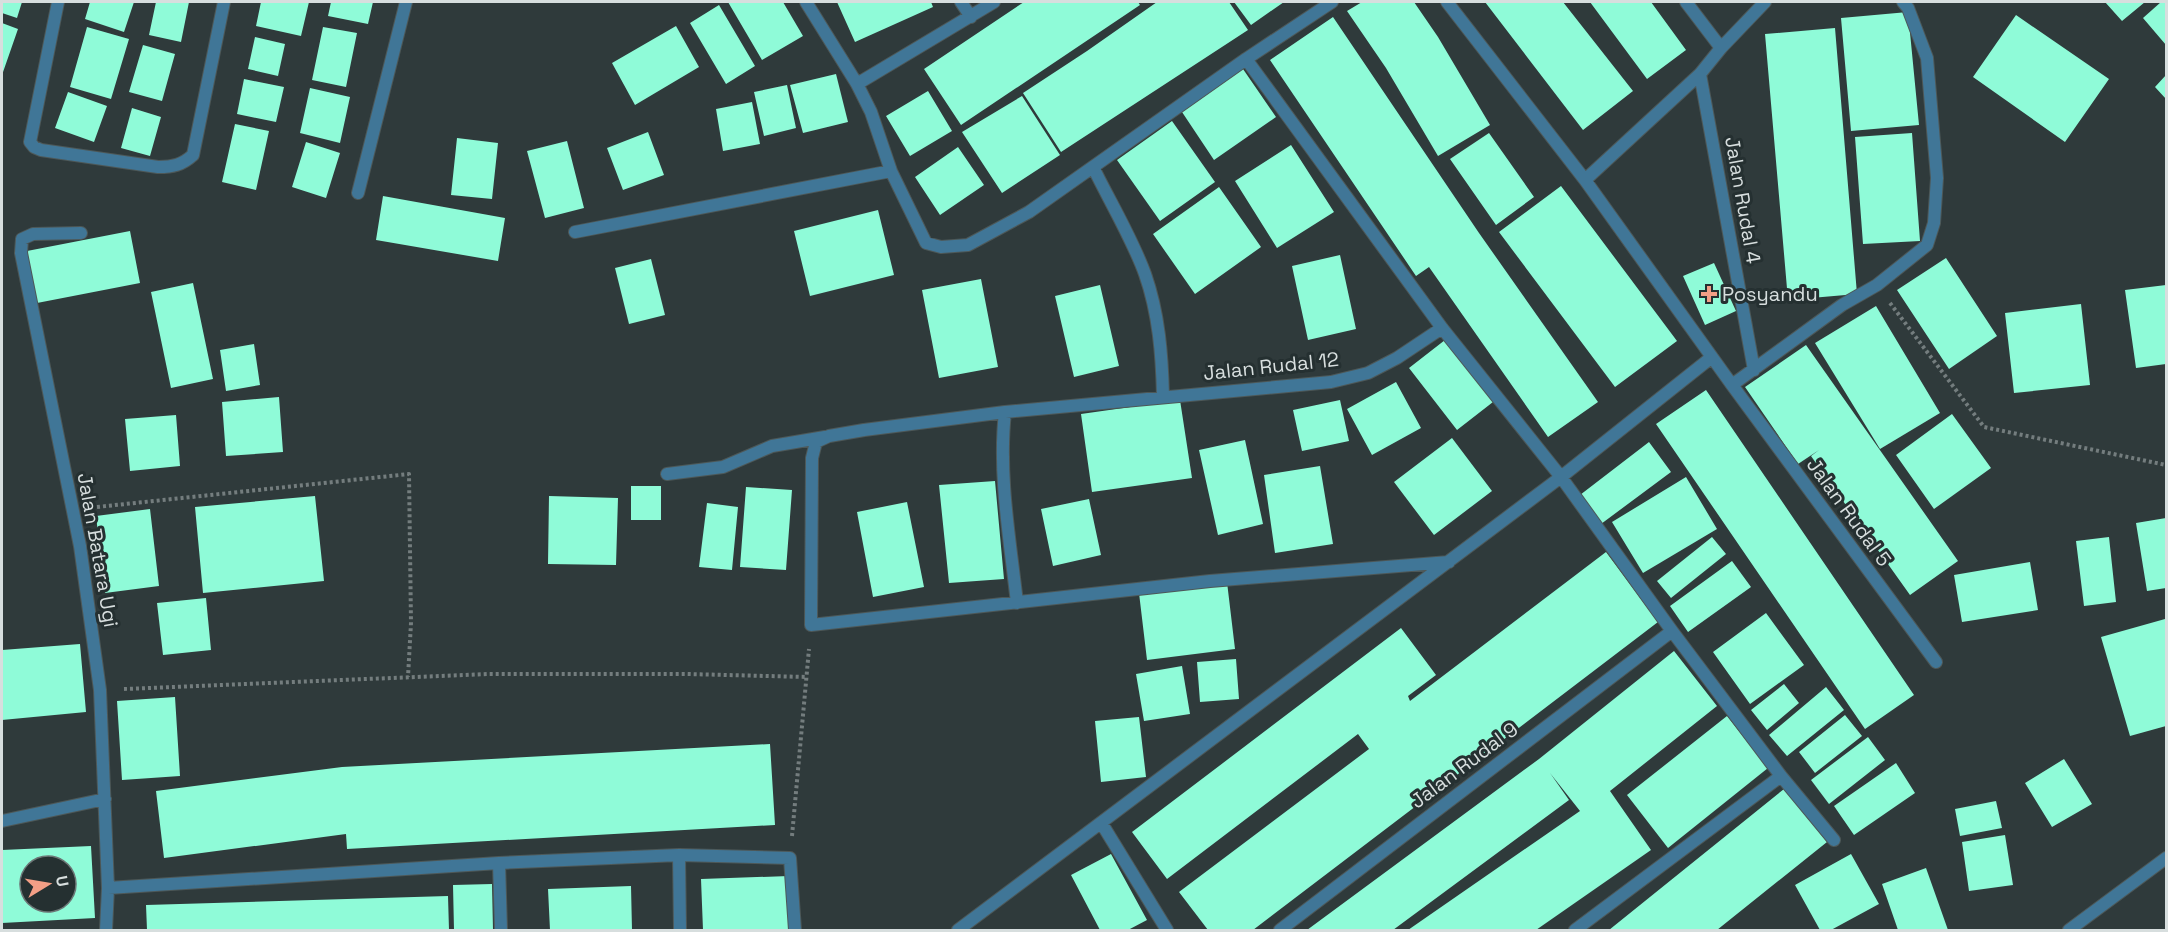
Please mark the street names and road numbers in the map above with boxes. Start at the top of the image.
street label: Jalan Rudal 4 [1719,134,1767,266]
street label: Jalan Rudal 12 [1202,346,1340,386]
street label: Jalan Rudal 5 [1801,453,1897,571]
street label: Jalan Batara Ugi [72,471,124,629]
street label: Jalan Rudal 9 [1405,716,1523,814]

